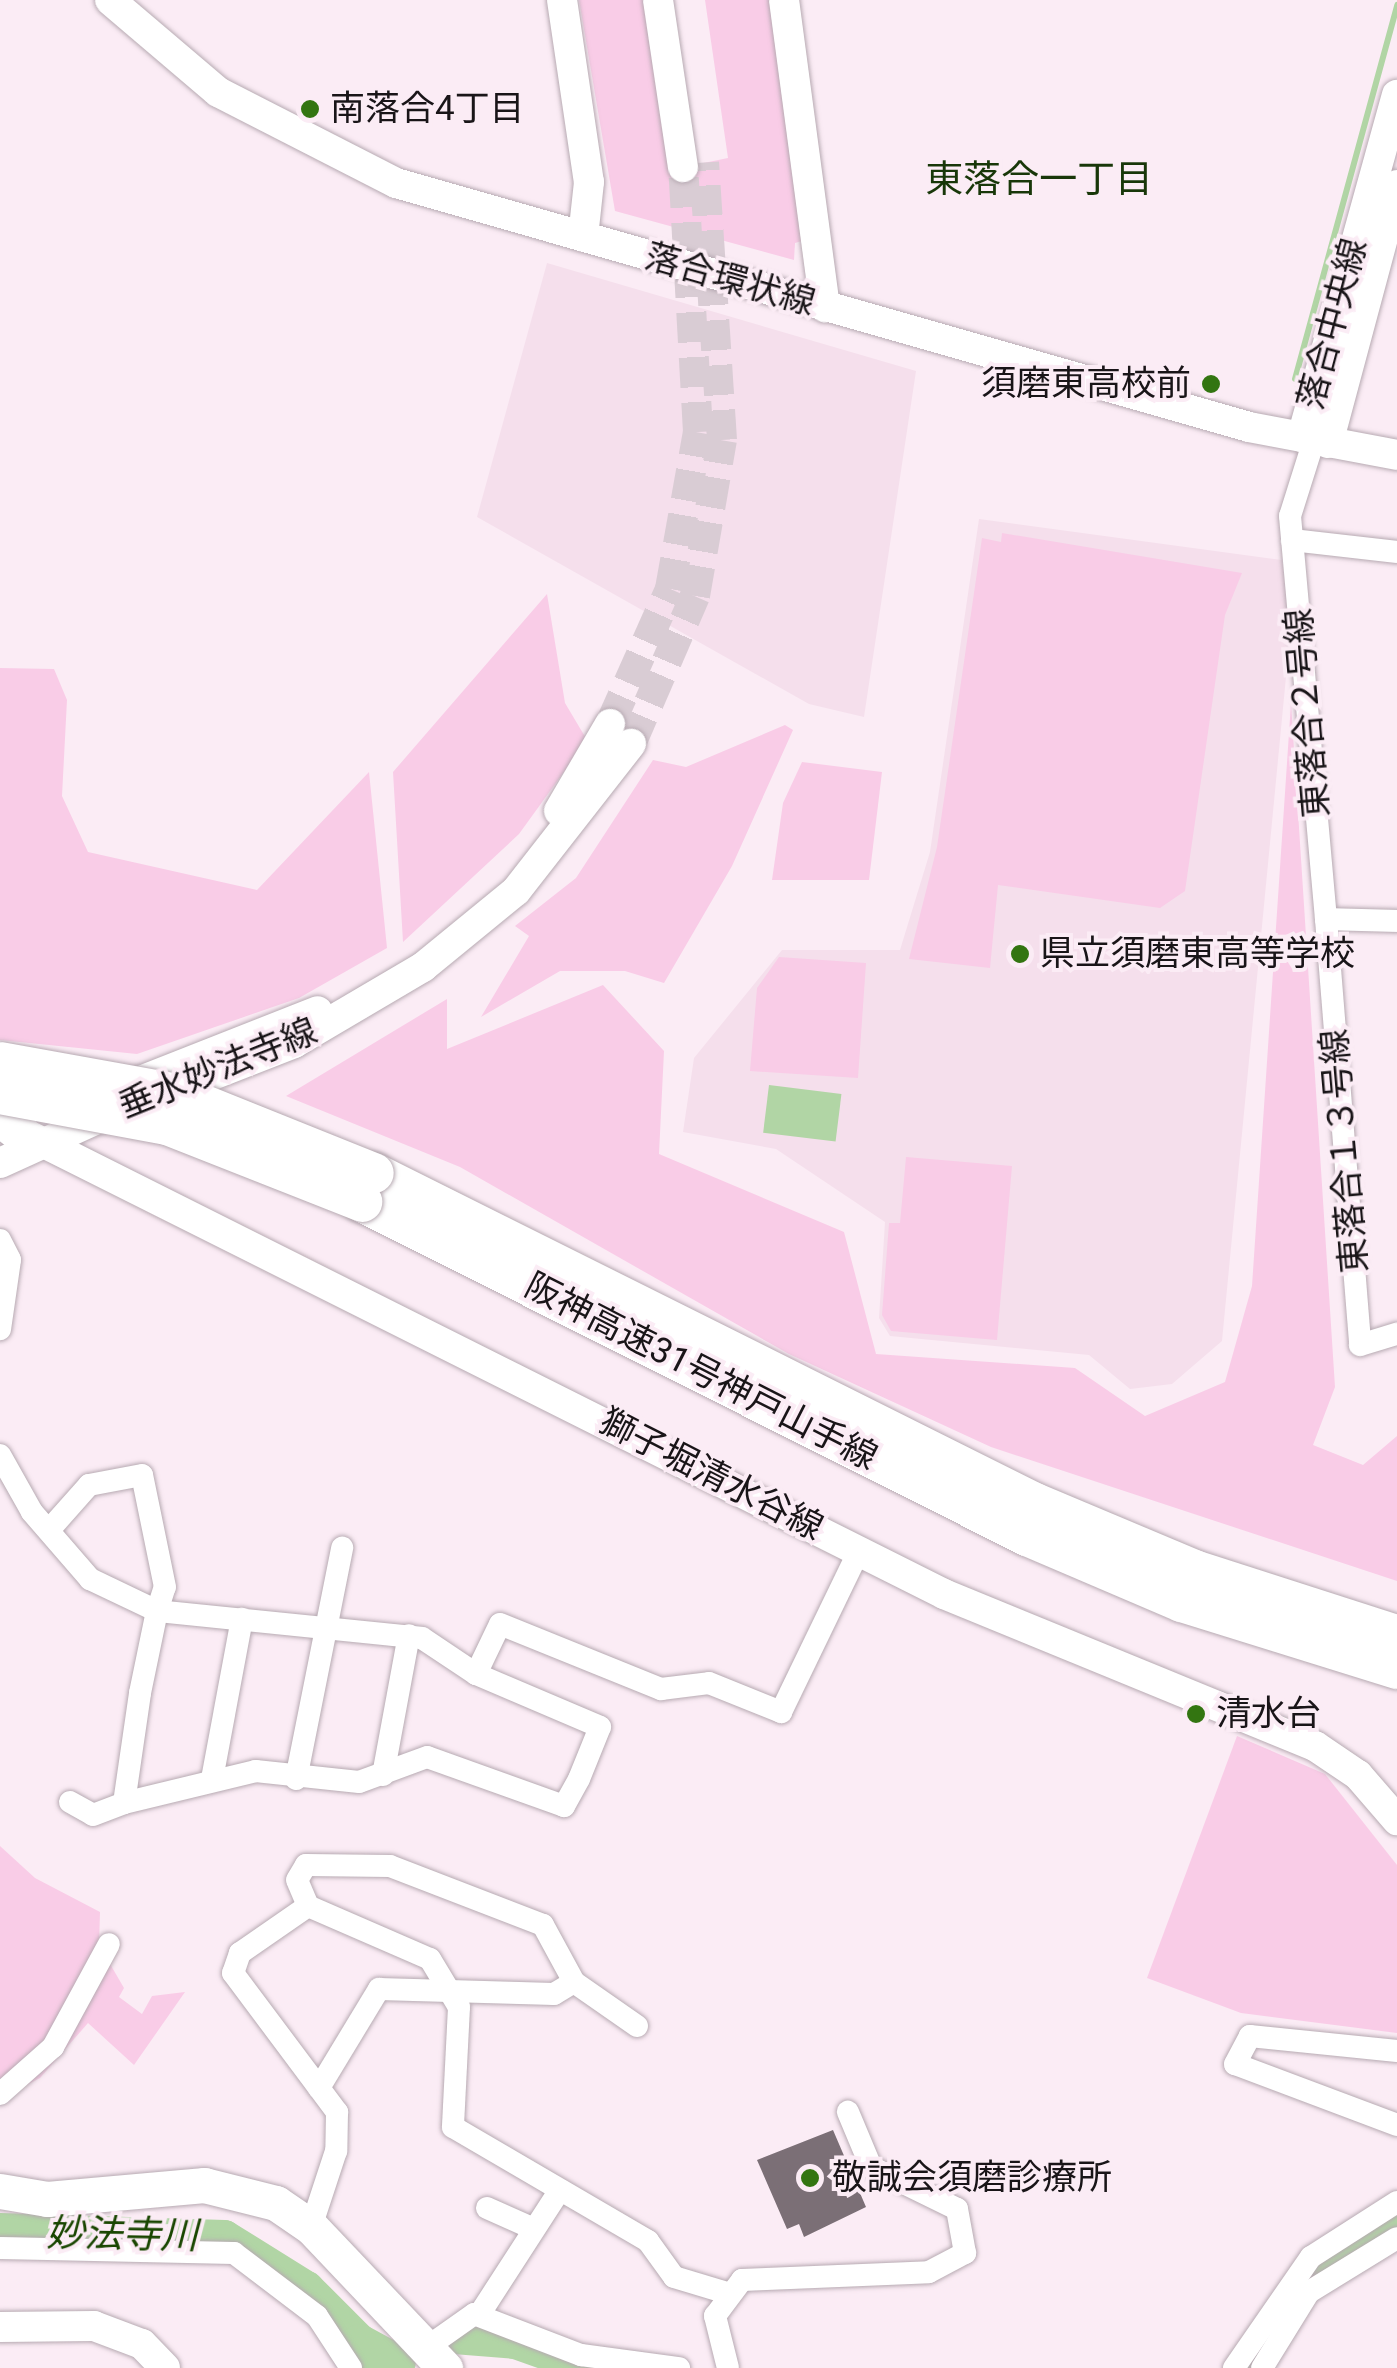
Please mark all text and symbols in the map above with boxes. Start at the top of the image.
place label: 南落合4丁目 [330,88,525,130]
marker: 南落合4丁目 [299,98,321,120]
district label: 東落合一丁目 [925,157,1153,203]
street label: 落合中央線 [1290,234,1376,414]
street label: 落合環状線 [640,236,820,324]
place label: 須磨東高校前 [981,363,1191,405]
marker: 須磨東高校前 [1200,373,1222,395]
street label: 東落合２号線 [1278,607,1338,819]
place label: 県立須磨東高等学校 [1040,933,1355,975]
marker: 県立須磨東高等学校 [1009,943,1031,965]
street label: 垂水妙法寺線 [113,1010,323,1128]
street label: 東落合１３号線 [1313,1027,1377,1275]
street label: 阪神高速31号神戸山手線 [518,1265,884,1479]
street label: 獅子堀清水谷線 [592,1401,830,1549]
place label: 清水台 [1216,1693,1321,1735]
marker: 清水台 [1185,1703,1207,1725]
place label: 敬誠会須磨診療所 [832,2157,1112,2199]
marker: 敬誠会須磨診療所 [797,2165,823,2191]
water label: 妙法寺川 [46,2211,198,2259]

